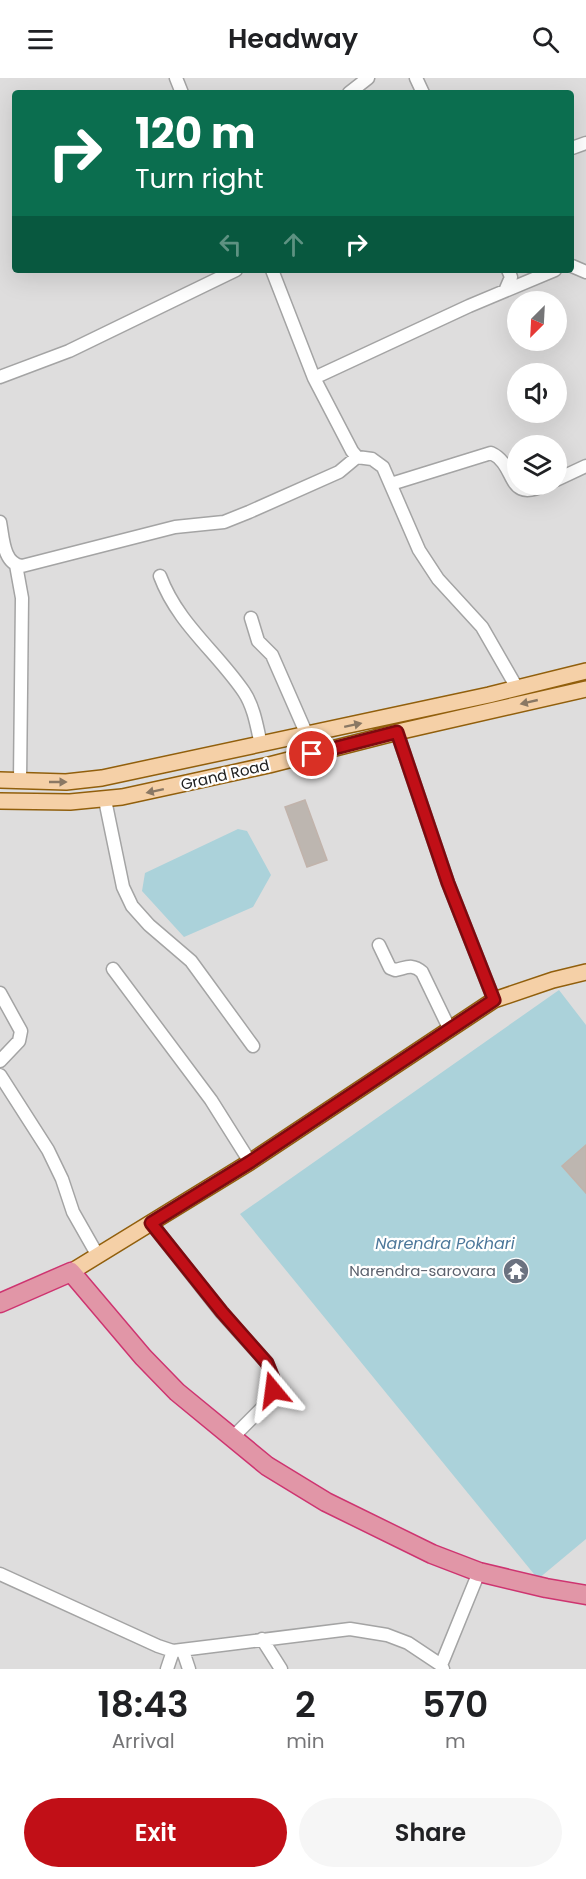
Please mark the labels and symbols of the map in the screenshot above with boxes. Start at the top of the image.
north arrow [507,291,567,351]
one-way arrow [519,698,538,707]
one-way arrow [343,720,362,729]
pin [286,728,337,779]
street label: Grand Road [179,754,271,795]
one-way arrow [49,777,68,787]
one-way arrow [146,786,165,796]
water label: Narendra Pokhari [375,1232,516,1255]
temple icon: Narendra-sarovara [501,1256,531,1286]
place label: Narendra-sarovara [349,1260,496,1281]
position arrow [241,1358,305,1422]

